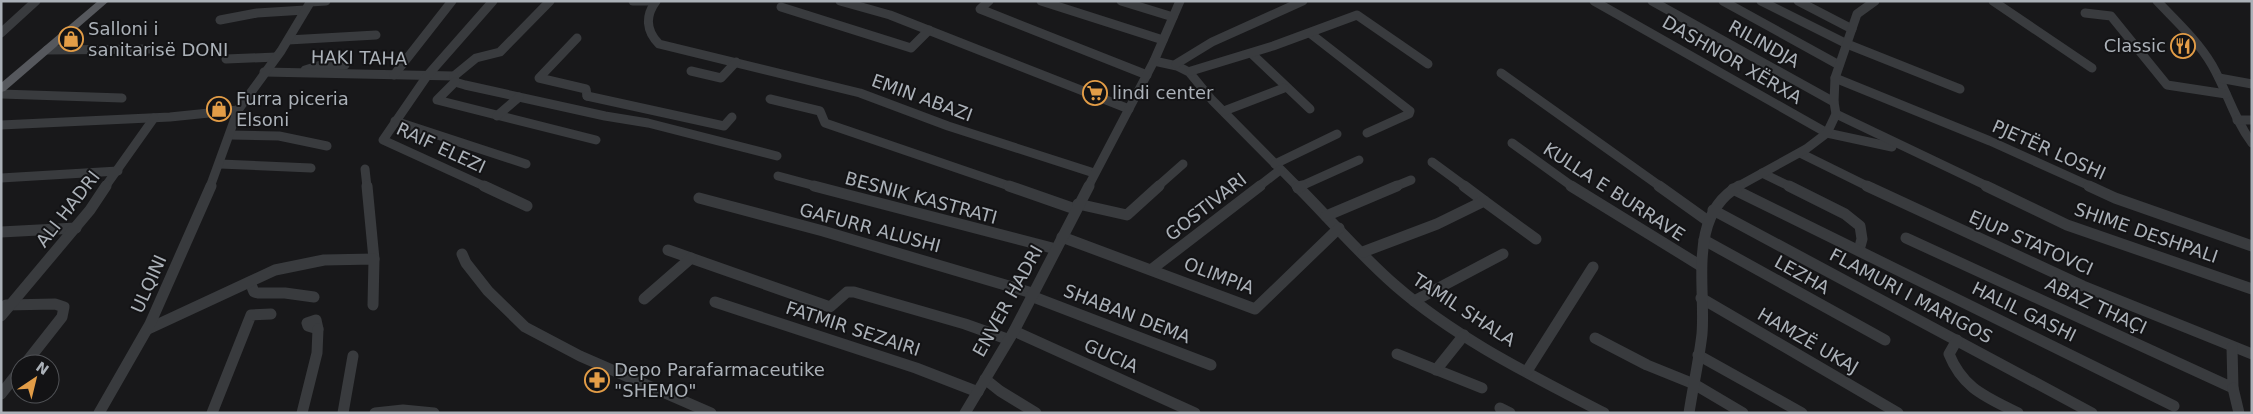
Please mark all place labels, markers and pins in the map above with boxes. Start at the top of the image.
place label: Salloni i sanitarisë DONI [88,18,228,60]
shop icon: Salloni i sanitarisë DONI [58,26,84,52]
restaurant icon: Classic [2170,33,2196,59]
place label: Classic [2104,35,2166,56]
supermarket icon: lindi center [1082,80,1108,106]
place label: lindi center [1112,82,1214,103]
place label: Furra piceria Elsoni [236,88,349,130]
shop icon: Furra piceria Elsoni [206,96,232,122]
place label: Depo Parafarmaceutike "SHEMO" [614,359,825,401]
pharmacy icon: Depo Parafarmaceutike "SHEMO" [584,367,610,393]

